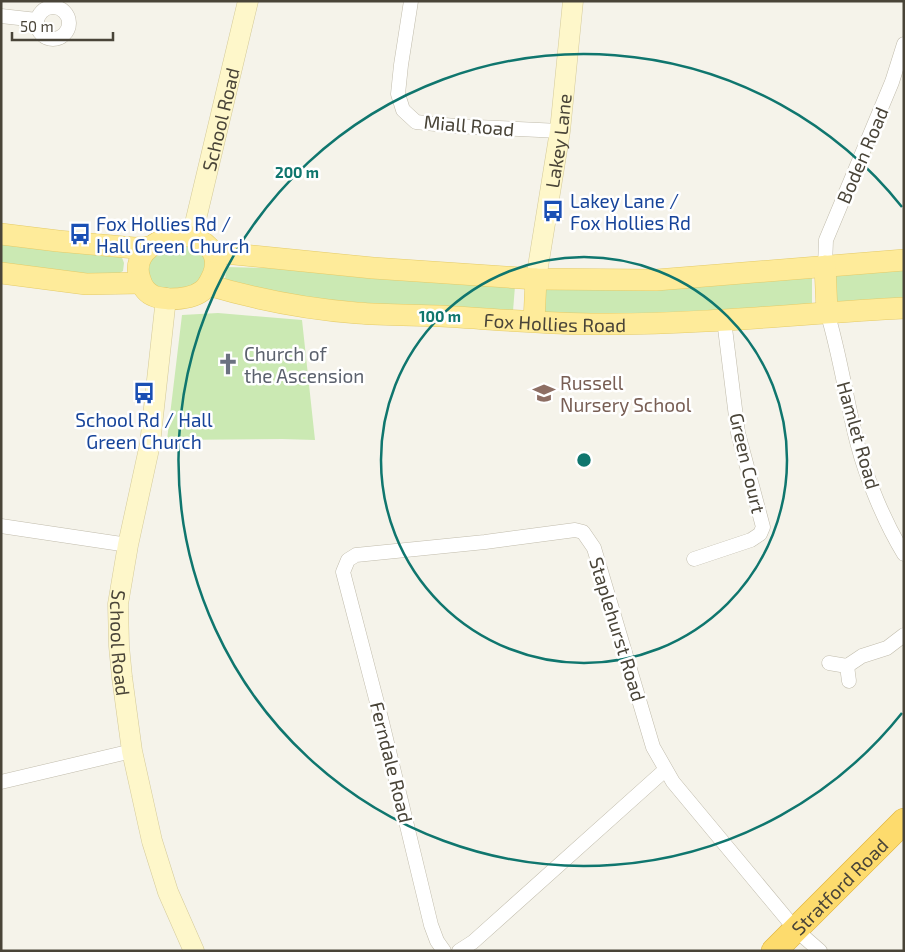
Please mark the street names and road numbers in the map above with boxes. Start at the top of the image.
street label: School Road [196,65,243,173]
street label: Lakey Lane [539,92,575,190]
street label: Boden Road [831,103,893,207]
street label: Miall Road [423,110,515,140]
street label: Fox Hollies Road [483,307,626,336]
street label: Hamlet Road [833,379,885,491]
street label: Green Court [725,411,771,515]
street label: Staplehurst Road [585,554,651,704]
street label: School Road [106,588,136,697]
street label: Ferndale Road [366,699,418,825]
street label: Stratford Road [786,833,892,939]

